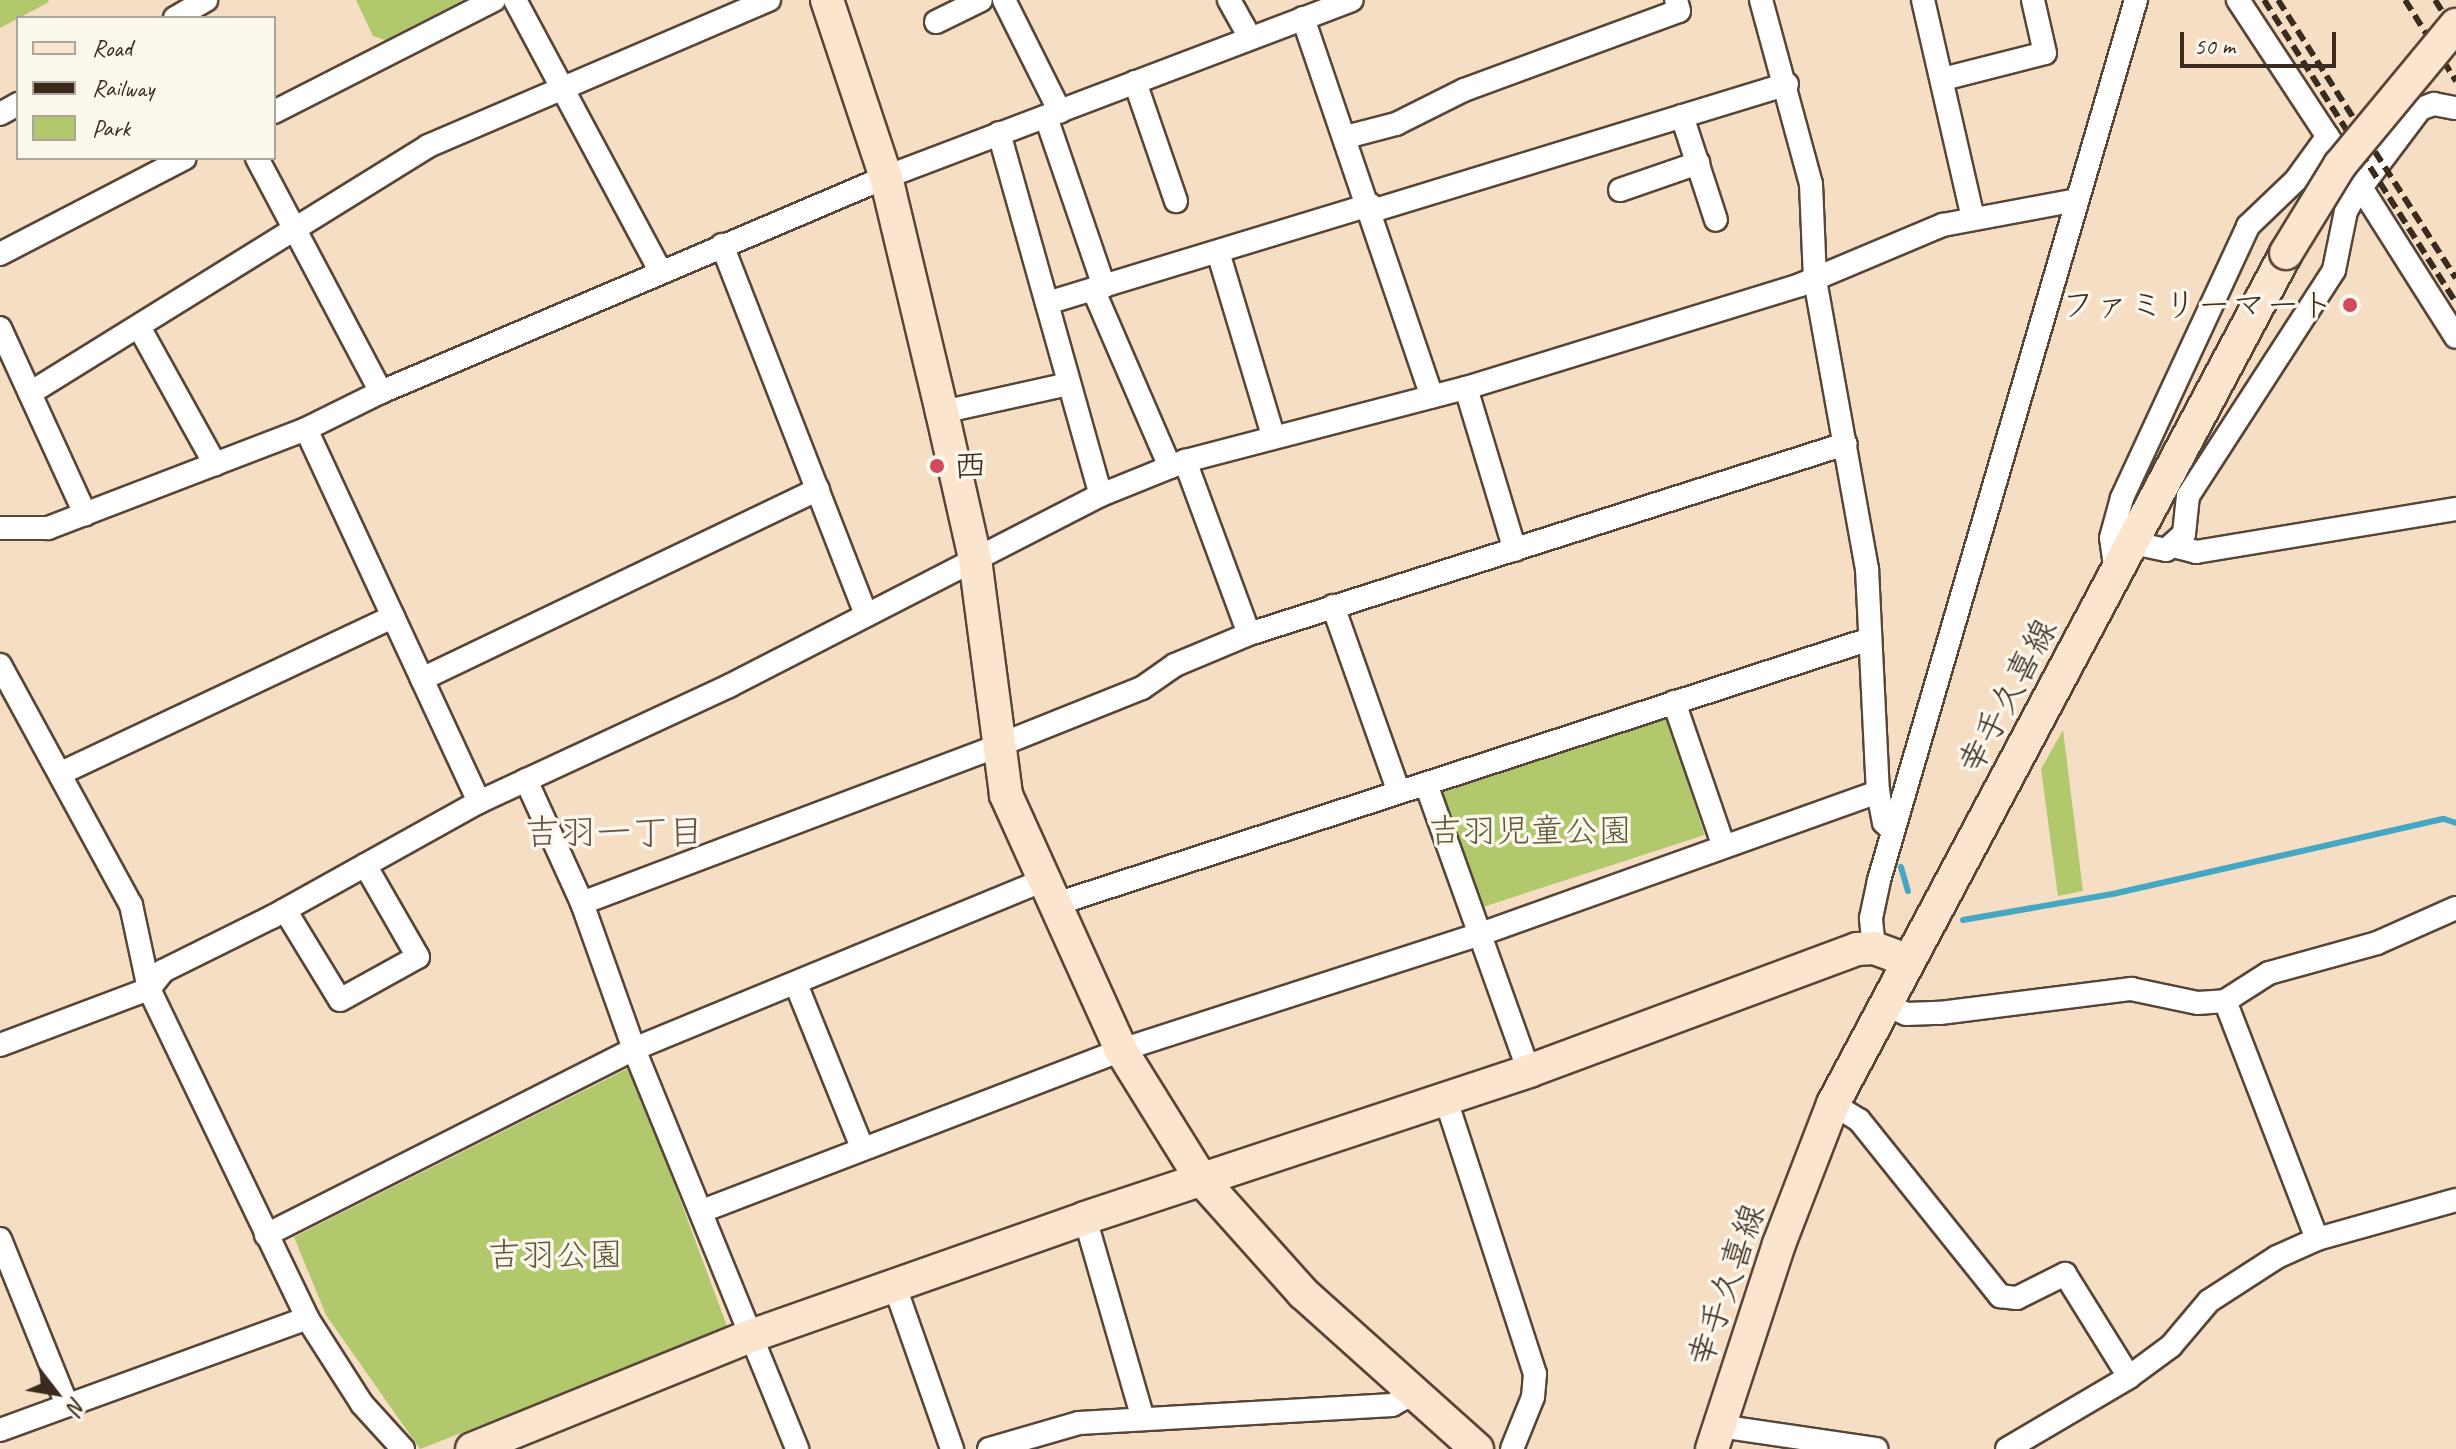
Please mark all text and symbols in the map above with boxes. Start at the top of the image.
legend [16,16,276,160]
scale bar [2184,16,2340,66]
text: 50 m [2194,31,2235,61]
text: Road [92,33,132,63]
text: Railway [92,73,154,103]
text: Park [92,113,130,143]
place label: ファミリーマート [2062,285,2334,325]
marker: ファミリーマート [2341,296,2359,314]
place label: 西 [953,446,987,486]
marker: 西 [928,457,946,475]
street label: 幸手久喜線 [1949,611,2065,781]
district label: 吉羽一丁目 [524,811,704,855]
park label: 吉羽児童公園 [1428,811,1632,851]
street label: 幸手久喜線 [1679,1198,1773,1372]
park label: 吉羽公園 [487,1235,623,1275]
north arrow [16,1353,96,1433]
text: N [61,1392,92,1418]

